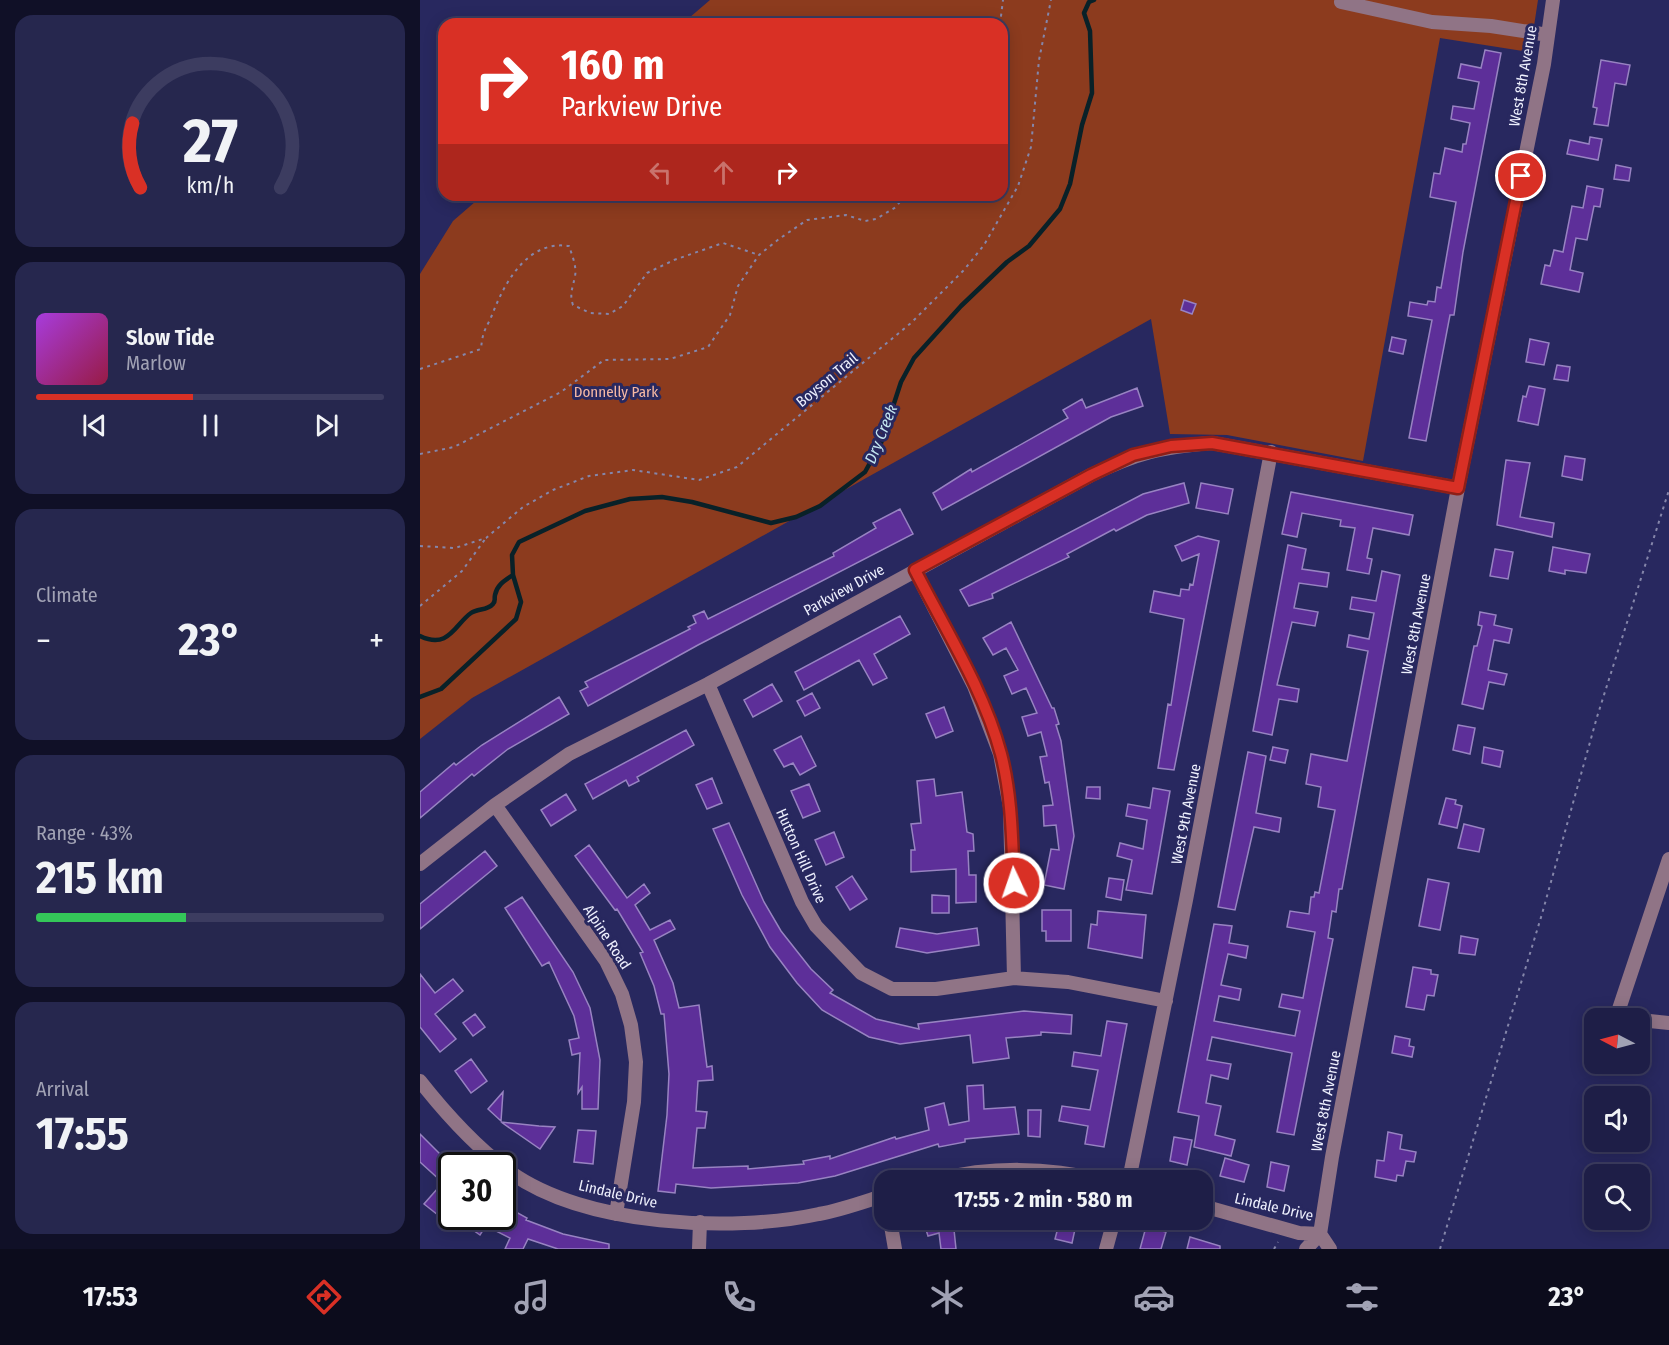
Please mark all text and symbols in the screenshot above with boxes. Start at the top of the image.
street label: West 8th Avenue [1505,24,1541,128]
text: 160 m [561,40,664,90]
icon: right [462,42,540,120]
text: Parkview Drive [561,91,722,123]
text: 27 [181,104,238,179]
pin [1495,150,1546,201]
icon: left [644,156,677,189]
icon: ahead [707,156,740,189]
icon: right [770,156,803,189]
icon: arrive [1504,159,1537,192]
text: km/h [186,173,234,199]
text: Slow Tide [126,324,214,351]
street label: Boyson Trail [793,349,861,411]
text: Marlow [126,351,186,375]
park label: Donnelly Park [574,383,658,401]
water label: Dry Creek [861,402,901,466]
icon: previous [78,409,111,442]
icon: pause [194,409,227,442]
icon: next [310,409,343,442]
street label: Parkview Drive [800,560,888,620]
street label: West 8th Avenue [1397,572,1435,676]
text: Climate [36,583,98,607]
text: 23° [178,613,242,667]
text: − [36,621,51,661]
text: + [369,621,384,661]
street label: West 9th Avenue [1167,762,1205,866]
street label: Hutton Hill Drive [772,806,830,906]
text: Range · 43% [36,821,133,845]
text: 215 km [36,851,164,905]
position arrow [982,851,1046,915]
street label: Alpine Road [579,901,635,973]
north arrow [1584,1008,1650,1074]
map controls [1584,1008,1650,1230]
street label: West 8th Avenue [1307,1049,1345,1153]
text: Arrival [36,1077,89,1101]
button: sound [1584,1086,1650,1152]
text: 17:55 [36,1107,129,1161]
speed limit sign: 30 [438,1152,516,1230]
button: search [1584,1164,1650,1230]
street label: Lindale Drive [577,1176,659,1212]
text: 17:55 · 2 min · 580 m [954,1186,1133,1213]
street label: Lindale Drive [1233,1189,1315,1225]
icon: directions [303,1276,345,1318]
icon: music [511,1276,553,1318]
icon: phone [718,1276,760,1318]
icon: climate [926,1276,968,1318]
icon: car [1133,1276,1175,1318]
icon: filters [1341,1276,1383,1318]
text: 17:53 [83,1281,138,1313]
text: 23° [1548,1281,1586,1313]

